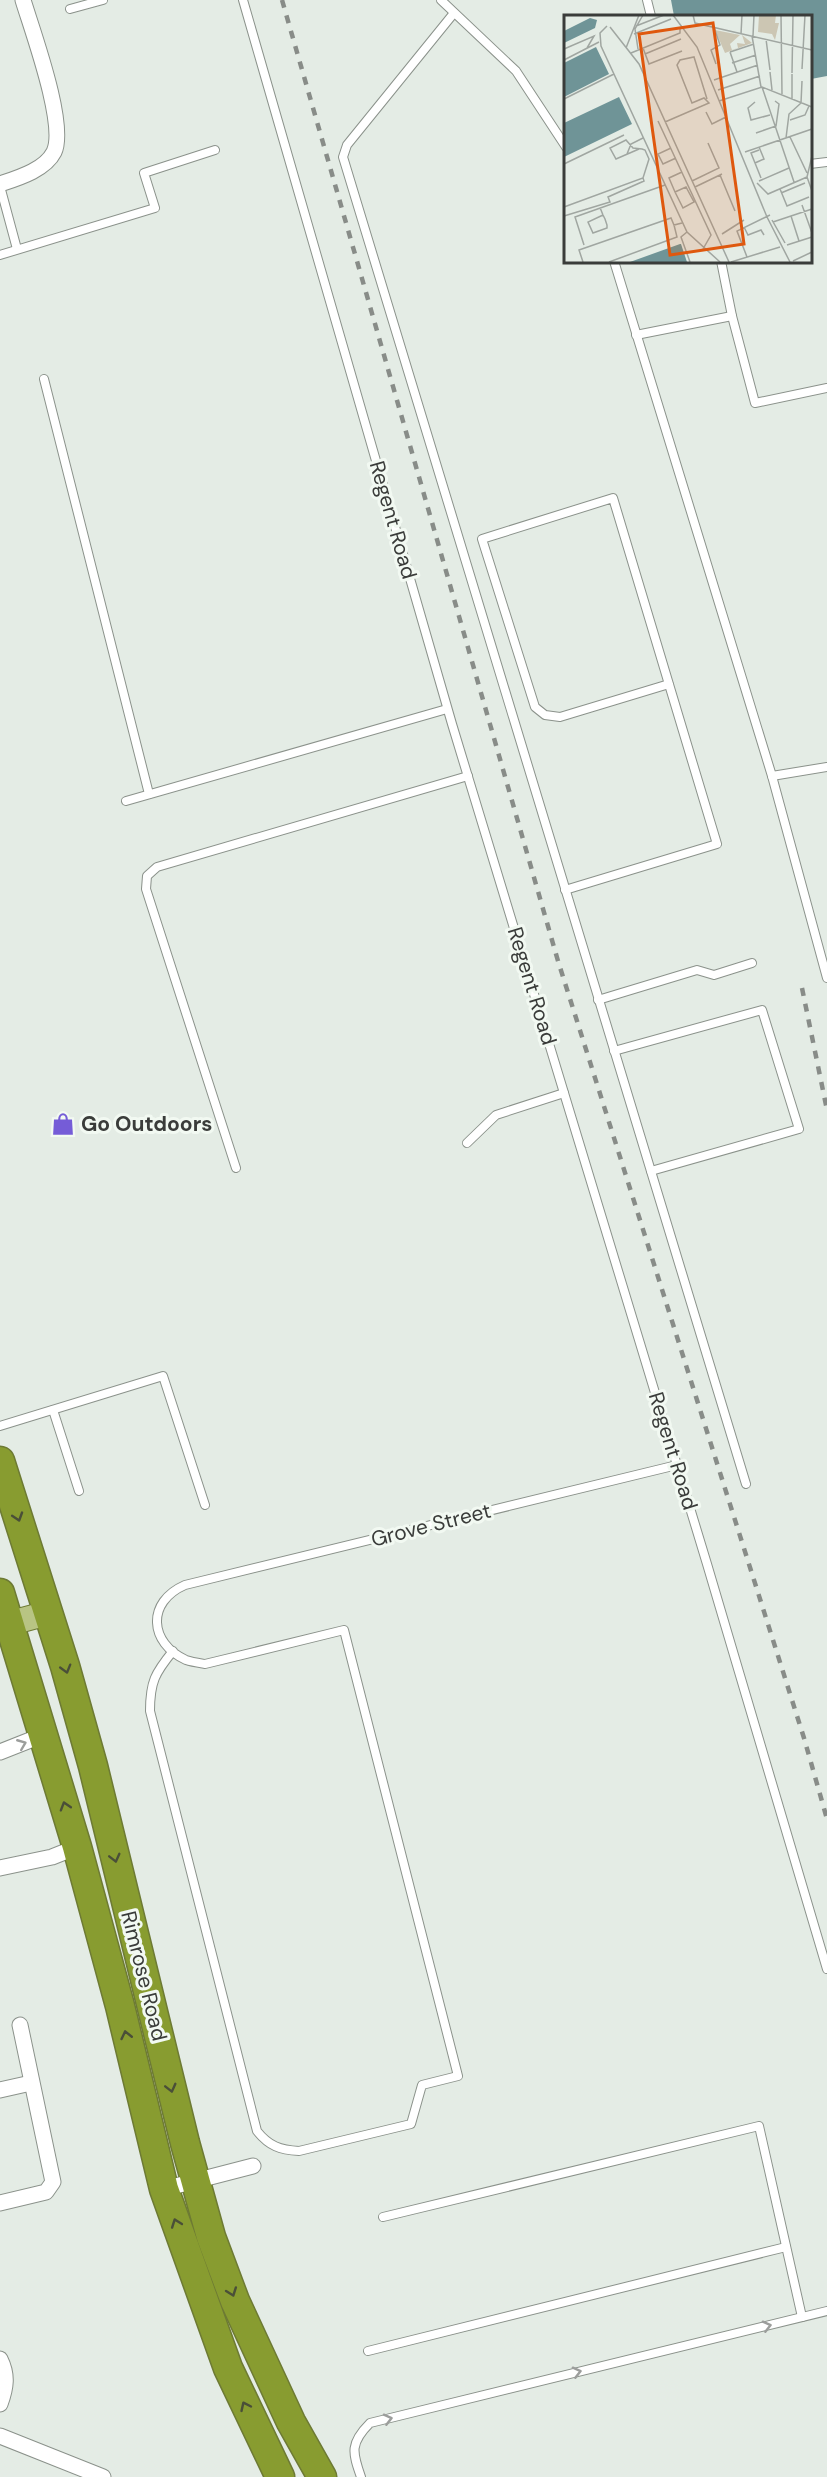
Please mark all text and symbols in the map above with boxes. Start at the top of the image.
inset map [564,15,812,262]
street label: Regent Road [363,458,423,582]
street label: Regent Road [501,924,563,1048]
place label: Go Outdoors [81,1110,212,1138]
shop icon: Go Outdoors [50,1111,76,1137]
street label: Regent Road [642,1389,704,1513]
street label: Grove Street [368,1497,494,1553]
one-way arrow [11,1511,23,1522]
one-way arrow [59,1663,71,1674]
one-way arrow [16,1739,27,1751]
one-way arrow [60,1801,72,1812]
one-way arrow [107,1852,120,1862]
street label: Rimrose Road [114,1908,174,2044]
one-way arrow [121,2030,134,2040]
one-way arrow [164,2083,177,2093]
one-way arrow [170,2219,183,2229]
one-way arrow [224,2286,237,2297]
one-way arrow [761,2320,771,2333]
one-way arrow [572,2367,582,2380]
one-way arrow [240,2401,252,2412]
one-way arrow [383,2413,393,2426]

